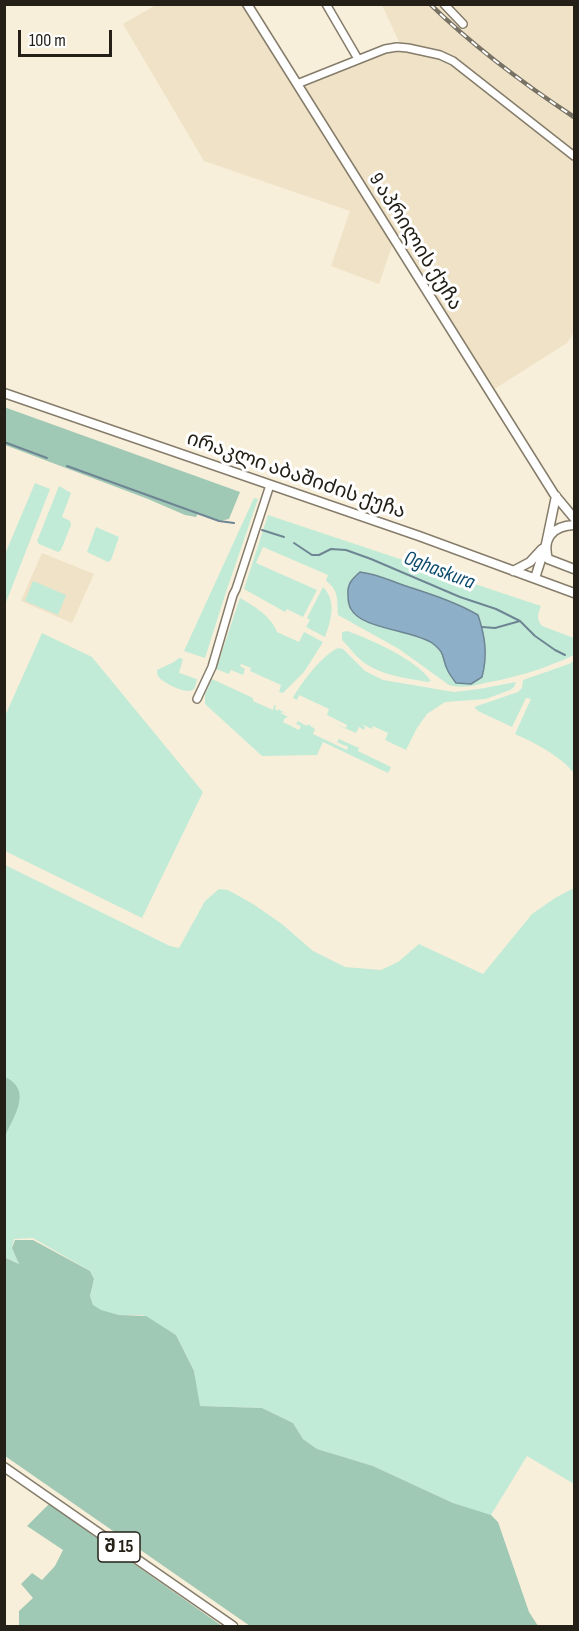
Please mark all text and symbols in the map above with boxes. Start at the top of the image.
scale bar [21,18,116,56]
text: 100 m [29,30,66,51]
street label: 9 აპრილის ქუჩა [363,169,467,315]
street label: ირაკლი აბაშიძის ქუჩა [184,427,408,525]
water label: Oghaskura [400,546,478,596]
road number: შ 15 [98,1532,140,1562]

